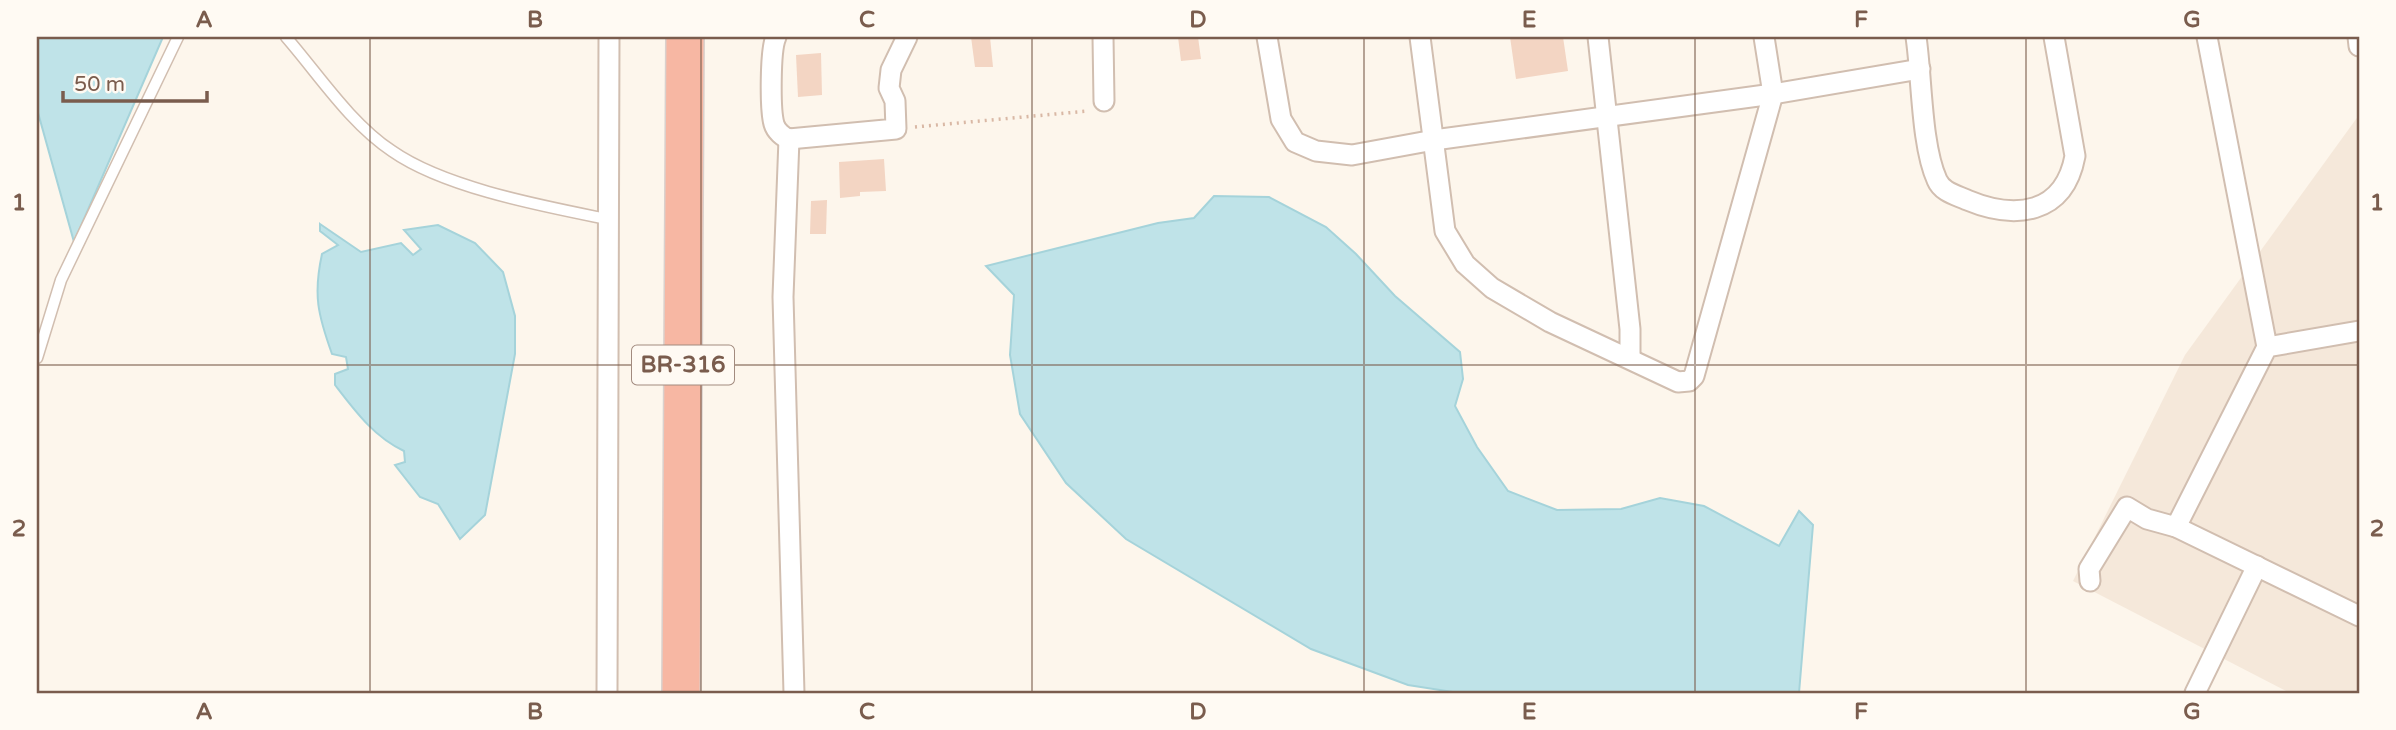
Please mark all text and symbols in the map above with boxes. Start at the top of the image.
text: A [195,6,213,34]
text: B [527,6,543,34]
text: C [859,6,875,34]
text: D [1189,6,1207,34]
text: E [1522,6,1536,34]
text: F [1854,6,1868,34]
text: G [2183,6,2201,34]
scale bar [63,60,206,104]
text: 50 m [74,72,125,97]
text: 1 [12,189,26,217]
text: 1 [2370,189,2384,217]
road number: BR-316 [632,346,734,384]
text: 2 [12,515,26,543]
text: 2 [2370,515,2384,543]
text: A [195,698,213,726]
text: B [527,698,543,726]
text: C [859,698,875,726]
text: D [1189,698,1207,726]
text: E [1522,698,1536,726]
text: F [1854,698,1868,726]
text: G [2183,698,2201,726]

